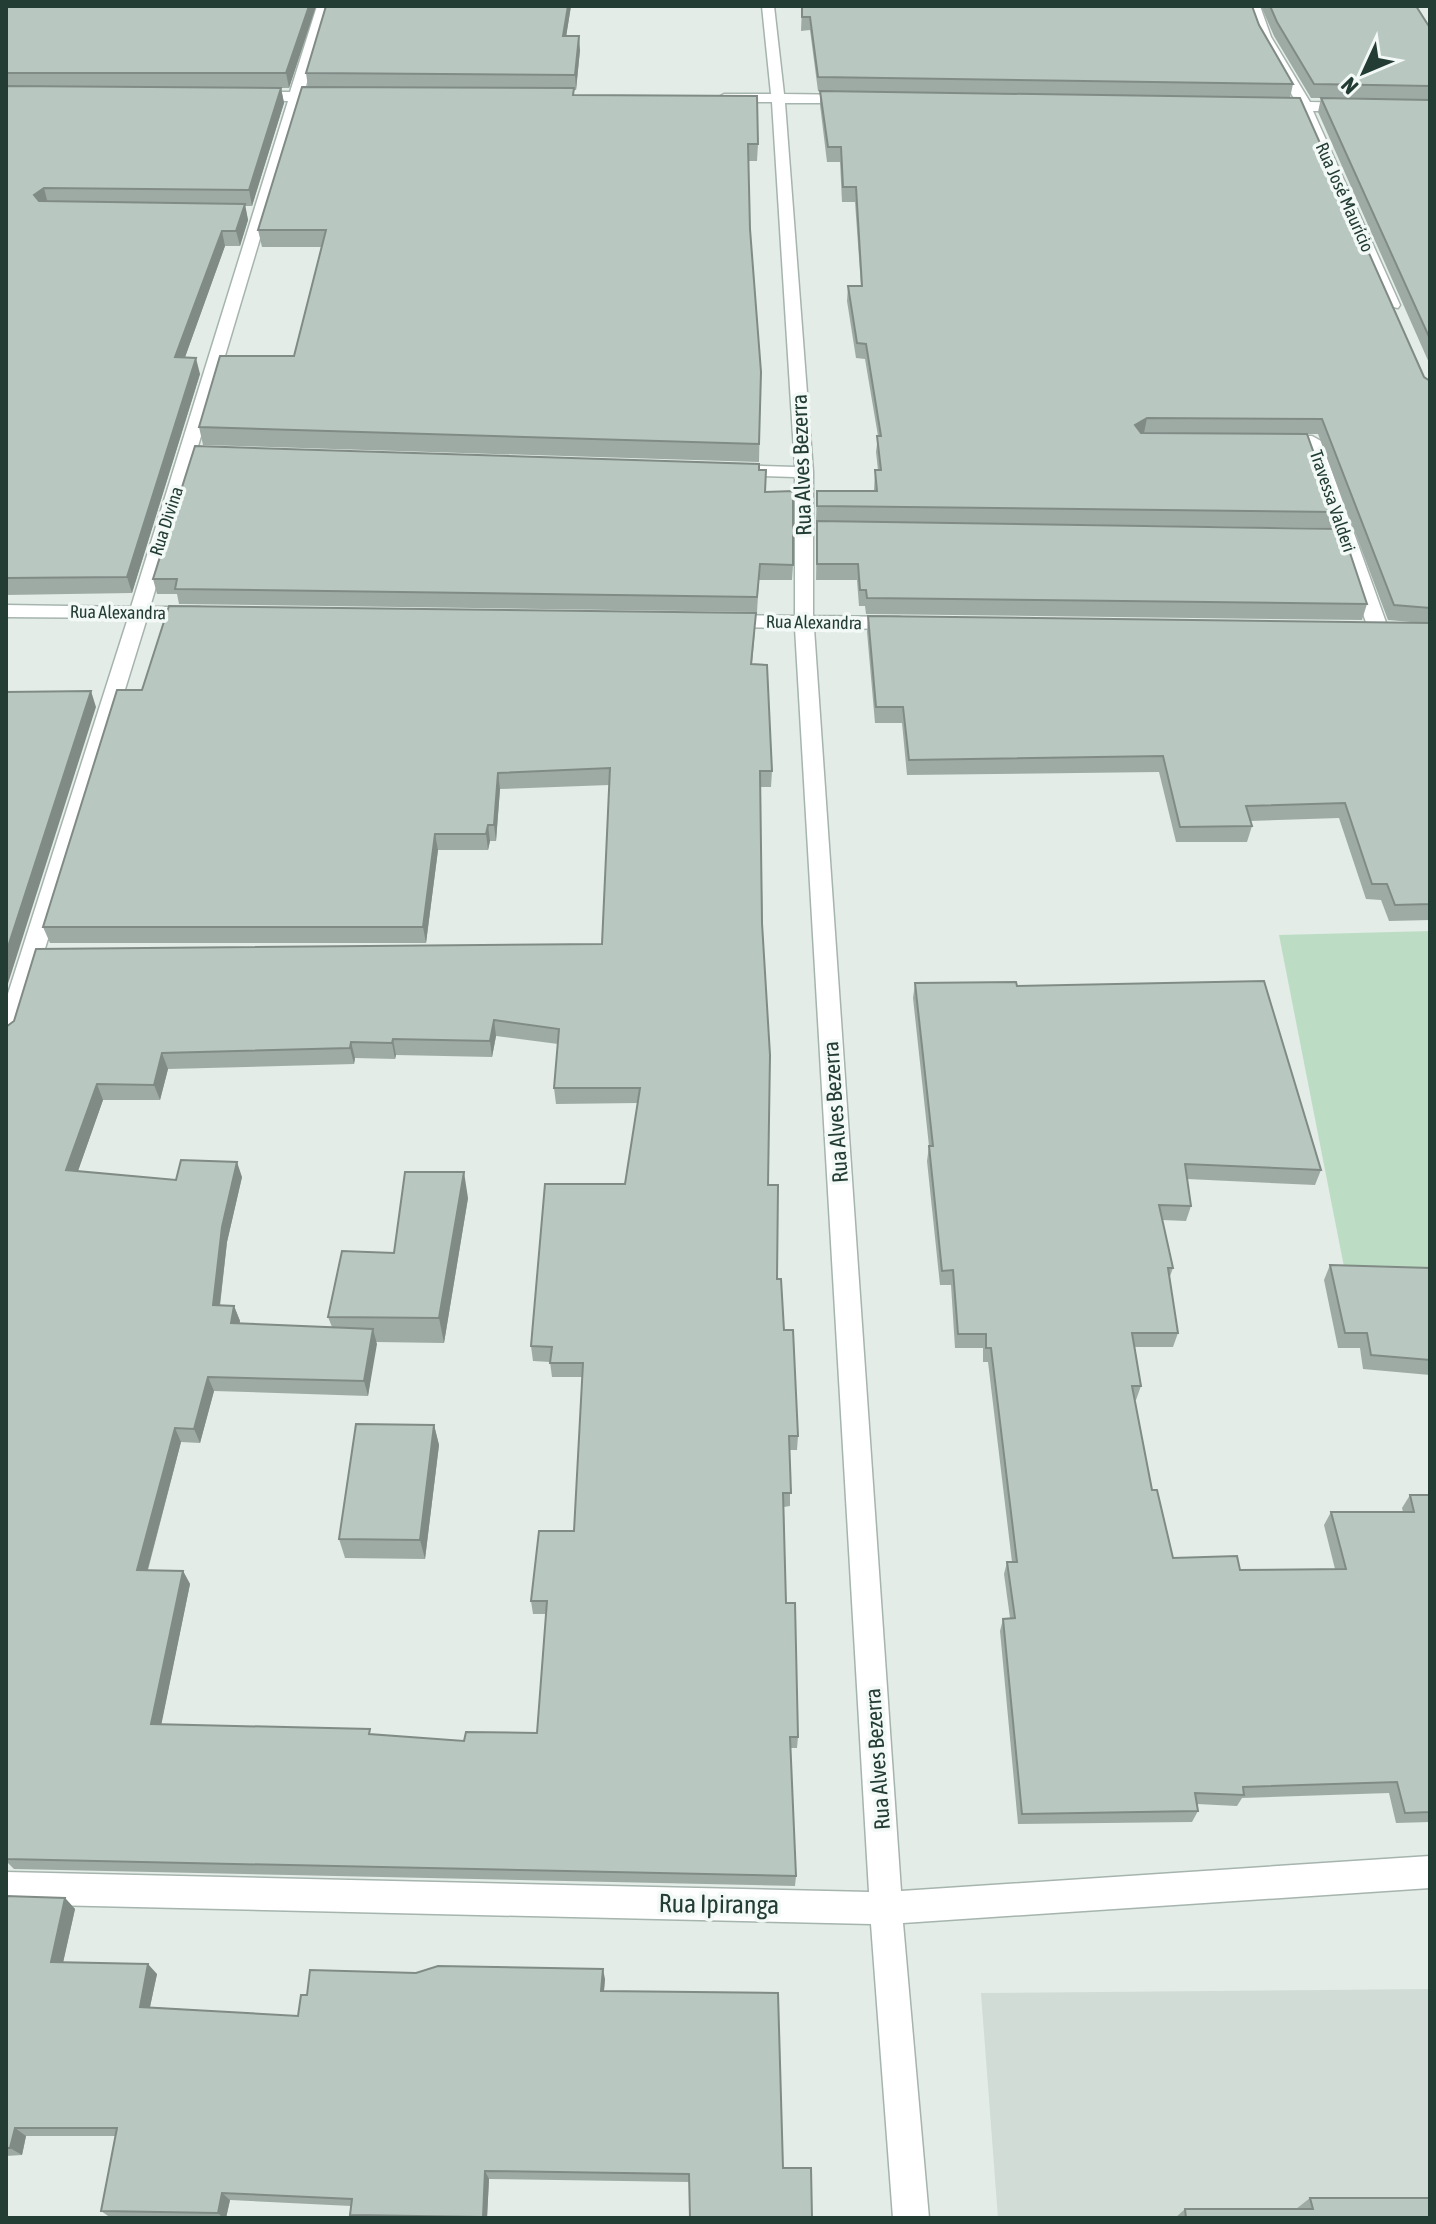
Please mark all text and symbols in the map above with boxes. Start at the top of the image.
north arrow [1324,32,1404,112]
text: N [1336,72,1363,100]
street label: Rua José Maurício [1311,139,1379,255]
street label: Rua Alves Bezerra [786,394,816,536]
street label: Travessa Valderi [1306,447,1360,555]
street label: Rua Divina [145,484,187,558]
street label: Rua Alexandra [70,601,166,623]
street label: Rua Alexandra [766,611,862,633]
street label: Rua Alves Bezerra [817,1040,853,1184]
street label: Rua Alves Bezerra [859,1687,895,1831]
street label: Rua Ipiranga [658,1888,780,1920]

